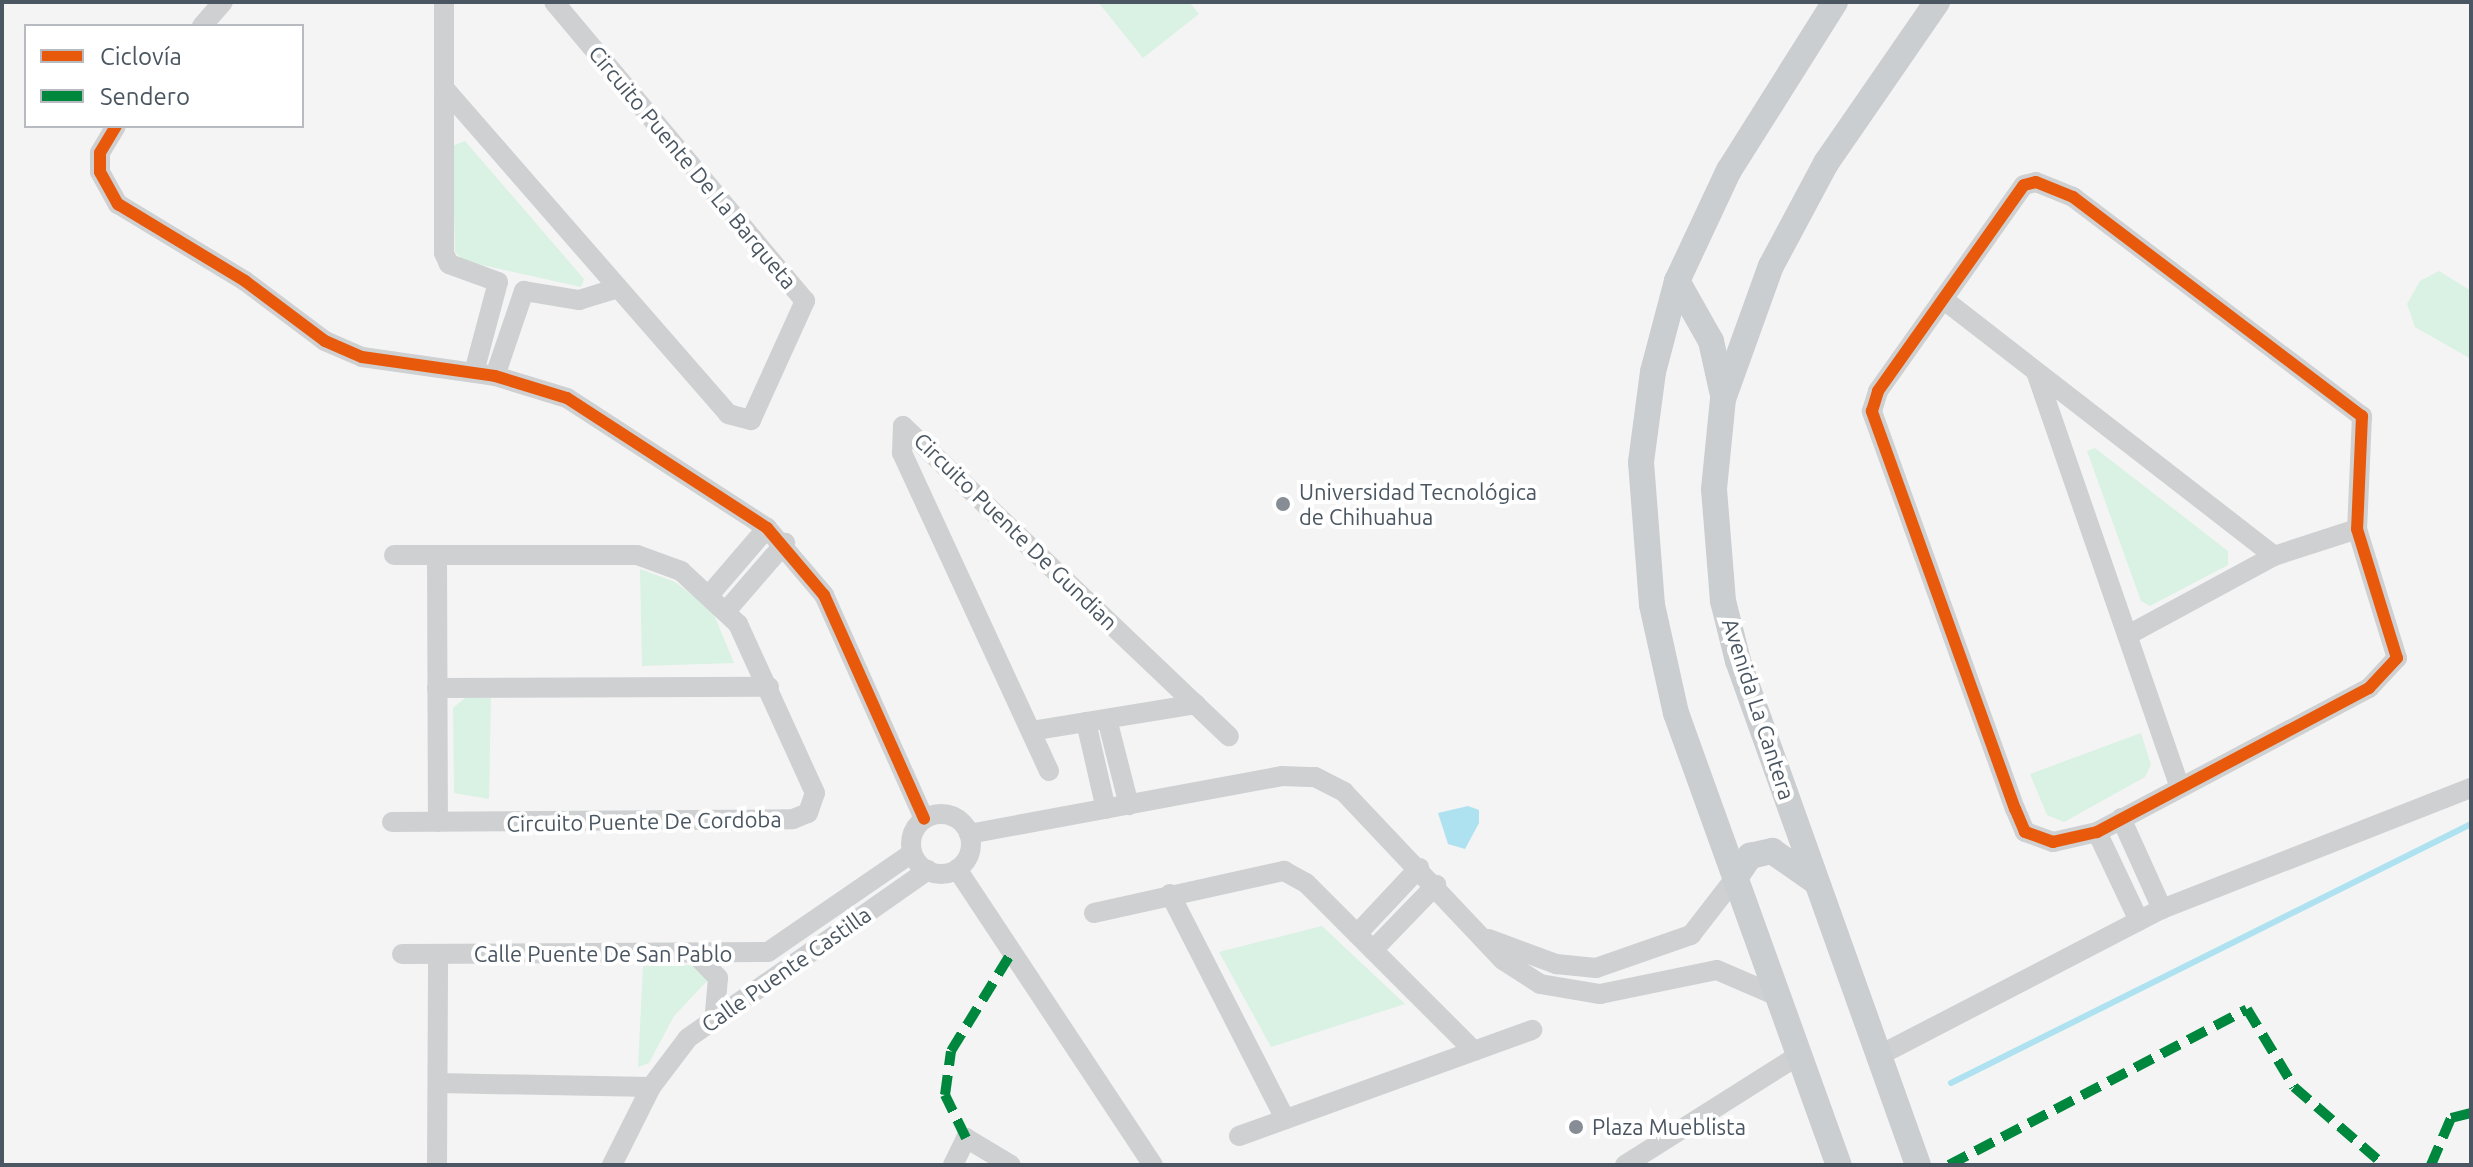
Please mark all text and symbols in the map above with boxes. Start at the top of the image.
legend [24,24,304,128]
street label: Circuito Puente De La Barqueta [583,40,803,294]
text: Ciclovía [100,43,182,70]
text: Sendero [100,83,190,110]
street label: Circuito Puente De Gundian [909,427,1123,635]
place label: Universidad Tecnológica de Chihuahua [1299,478,1537,530]
marker: Universidad Tecnológica de Chihuahua [1274,495,1292,513]
street label: Avenida La Cantera [1717,615,1801,803]
street label: Circuito Puente De Cordoba [506,805,782,837]
street label: Calle Puente Castilla [696,901,876,1037]
street label: Calle Puente De San Pablo [474,941,732,967]
place label: Plaza Mueblista [1592,1114,1746,1140]
marker: Plaza Mueblista [1567,1118,1585,1136]

